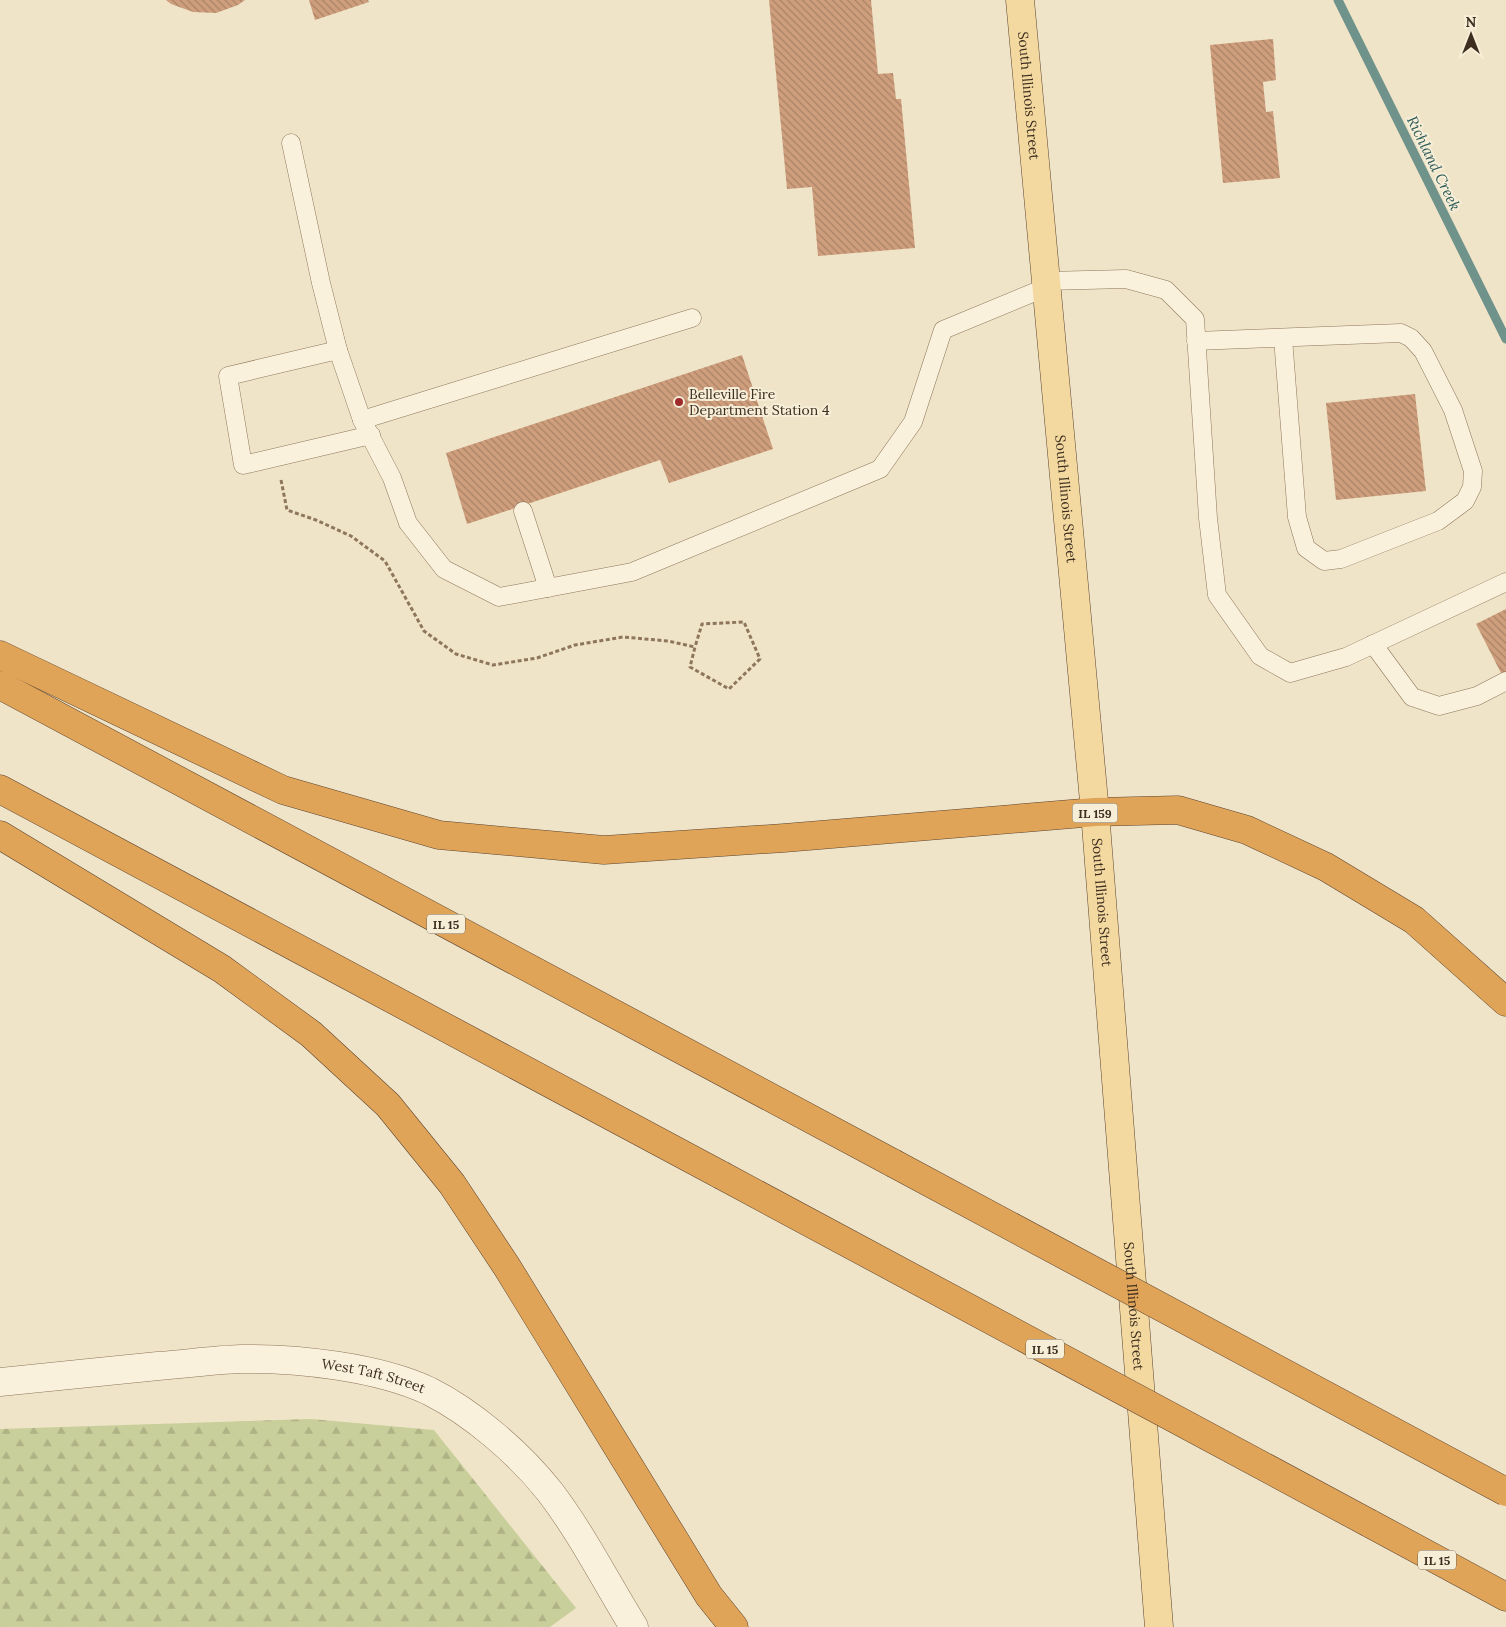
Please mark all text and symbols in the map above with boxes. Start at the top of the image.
north arrow [1446,10,1496,60]
text: N [1466,13,1477,31]
street label: South Illinois Street [1014,31,1044,161]
water label: Richland Creek [1403,113,1465,214]
place label: Belleville Fire Department Station 4 [689,385,830,419]
marker: Belleville Fire Department Station 4 [673,396,685,408]
street label: South Illinois Street [1051,434,1081,564]
road number: IL 159 [1072,804,1118,822]
street label: South Illinois Street [1088,837,1116,968]
road number: IL 15 [427,914,465,934]
street label: South Illinois Street [1120,1241,1148,1372]
road number: IL 15 [1026,1340,1064,1358]
street label: West Taft Street [320,1355,429,1397]
road number: IL 15 [1418,1550,1456,1570]

